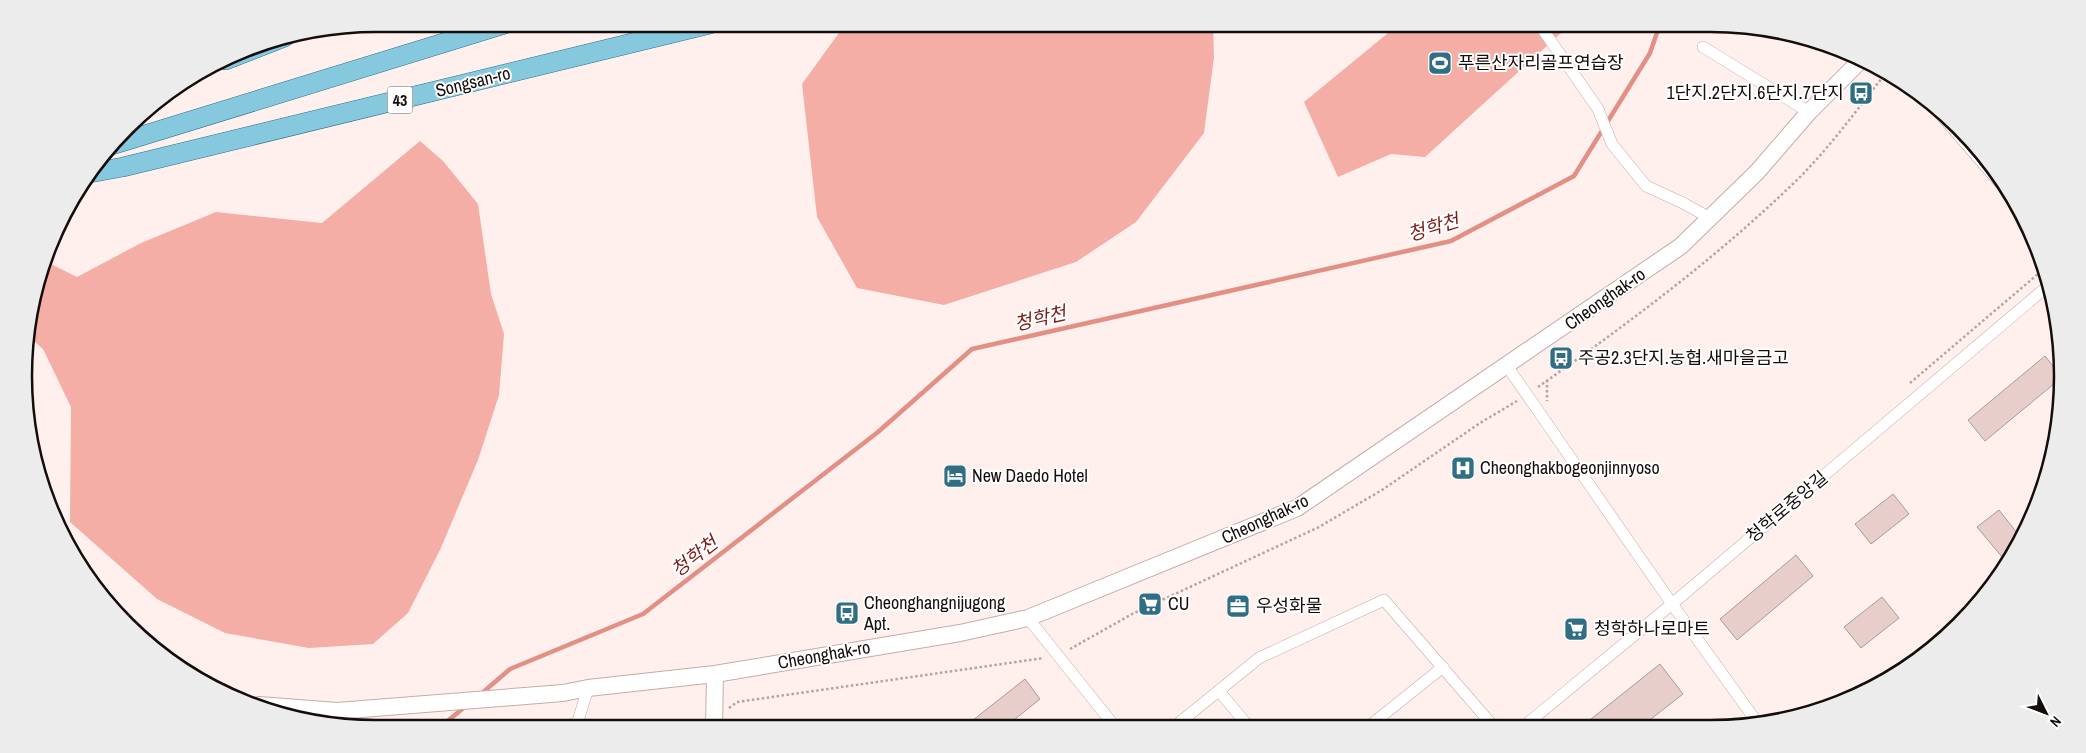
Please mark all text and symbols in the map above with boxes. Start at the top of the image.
sports icon: 푸른산자리골프연습장 [1427,50,1453,76]
place label: 푸른산자리골프연습장 [1458,50,1624,75]
street label: Songsan-ro [433,60,513,103]
place label: 1단지.2단지.6단지.7단지 [1666,80,1844,105]
bus stop icon: 1단지.2단지.6단지.7단지 [1848,80,1874,106]
road number: 43 [388,86,412,114]
water label: 청학천 [1404,206,1463,247]
street label: Cheonghak-ro [1559,262,1650,336]
water label: 청학천 [1012,299,1070,337]
bus stop icon: 주공2.3단지.농협.새마을금고 [1548,345,1574,371]
place label: 주공2.3단지.농협.새마을금고 [1578,345,1789,370]
hospital icon: Cheonghakbogeonjinnyoso [1450,455,1476,481]
place label: Cheonghakbogeonjinnyoso [1480,455,1660,480]
hotel icon: New Daedo Hotel [942,463,968,489]
place label: New Daedo Hotel [972,463,1088,488]
street label: 청학로중앙길 [1741,465,1833,548]
street label: Cheonghak-ro [1217,487,1312,550]
water label: 청학천 [665,529,724,582]
place label: Cheonghangnijugong Apt. [863,590,1006,636]
supermarket icon: CU [1137,591,1163,617]
place label: CU [1168,591,1189,616]
office icon: 우성화물 [1225,593,1251,619]
place label: 우성화물 [1256,593,1322,618]
bus stop icon: Cheonghangnijugong Apt. [834,600,860,626]
supermarket icon: 청학하나로마트 [1563,616,1589,642]
place label: 청학하나로마트 [1594,616,1710,641]
street label: Cheonghak-ro [776,634,872,675]
north arrow [2021,688,2071,738]
text: N [2046,713,2065,731]

